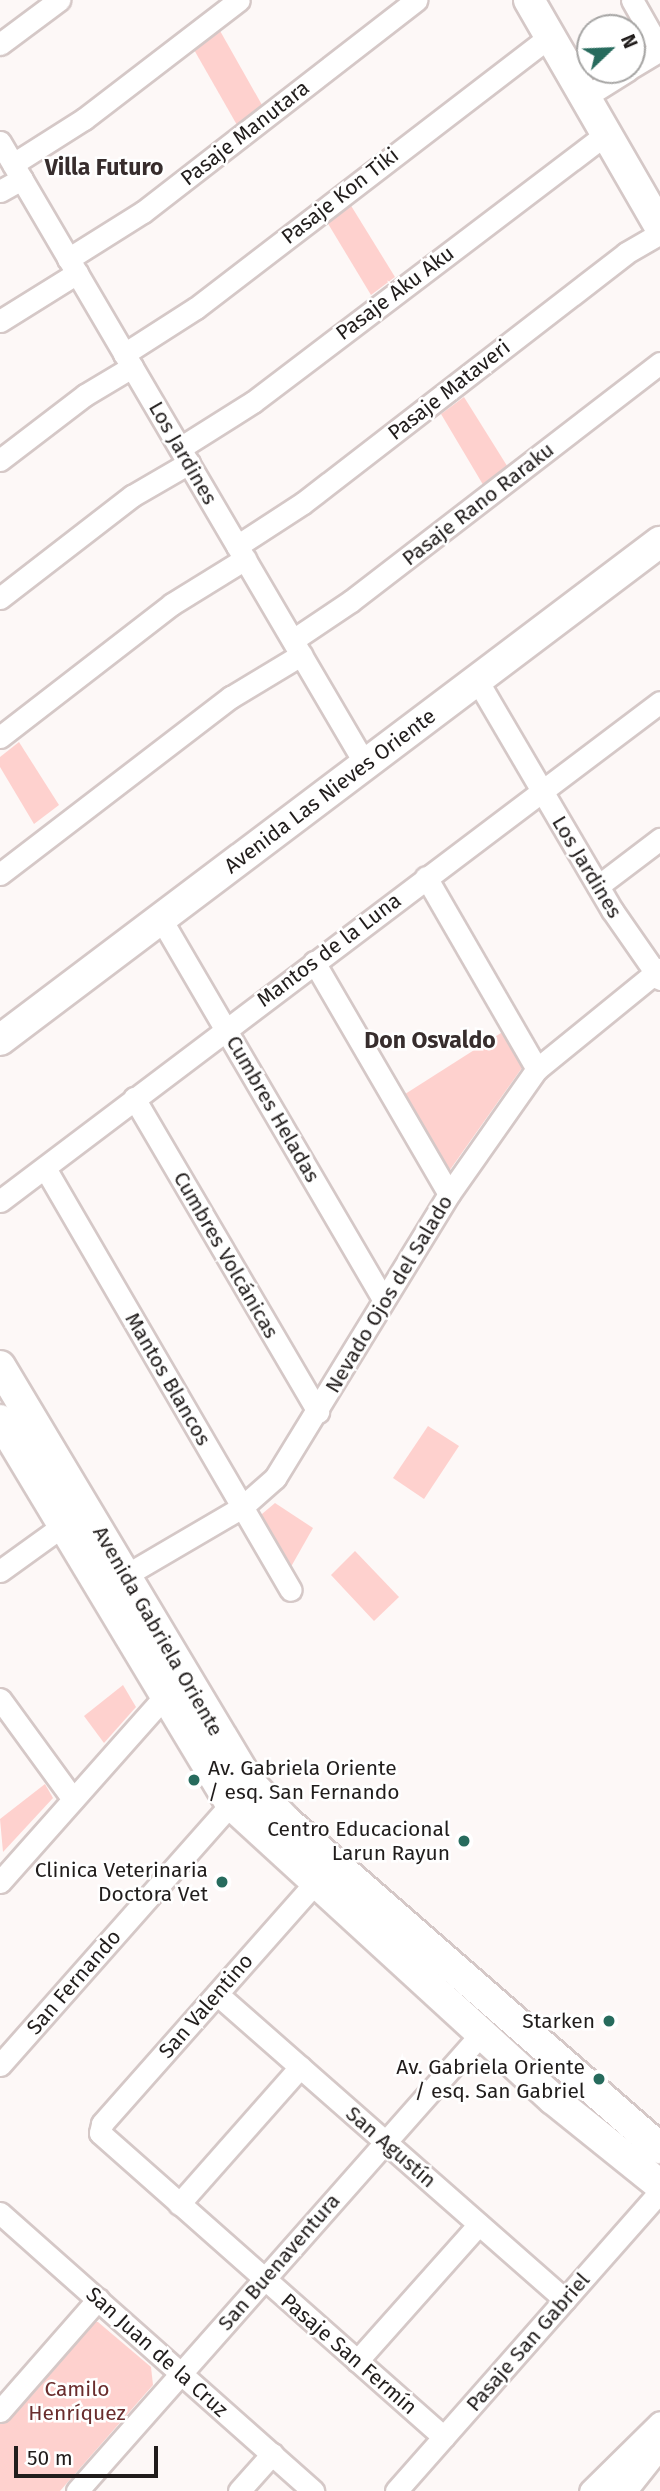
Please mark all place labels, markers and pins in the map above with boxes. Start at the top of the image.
place label: Av. Gabriela Oriente / esq. San Fernando [208,1755,400,1805]
marker: Av. Gabriela Oriente / esq. San Fernando [186,1772,202,1788]
place label: Centro Educacional Larun Rayun [267,1816,450,1866]
marker: Centro Educacional Larun Rayun [456,1833,472,1849]
place label: Clinica Veterinaria Doctora Vet [35,1857,208,1907]
marker: Clinica Veterinaria Doctora Vet [214,1874,230,1890]
place label: Starken [522,2008,595,2034]
marker: Starken [601,2013,617,2029]
place label: Av. Gabriela Oriente / esq. San Gabriel [396,2054,585,2104]
marker: Av. Gabriela Oriente / esq. San Gabriel [591,2071,607,2087]

